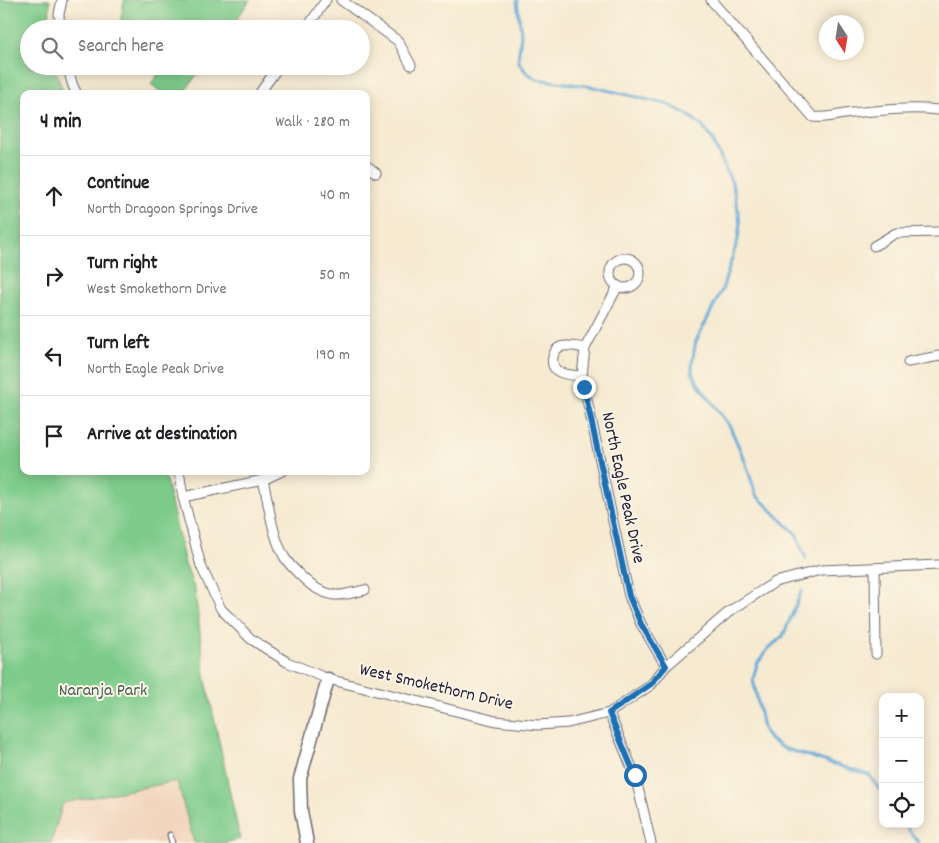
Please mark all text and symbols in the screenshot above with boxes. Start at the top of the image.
north arrow [819,15,864,60]
search box [20,20,370,75]
icon: search [38,34,66,62]
text: Search here [78,34,164,61]
text: 4 min [40,108,82,138]
text: Walk · 280 m [275,111,350,134]
text: Continue [87,171,149,198]
icon: ahead [40,182,68,210]
text: 40 m [320,184,350,207]
text: North Dragoon Springs Drive [87,198,258,221]
text: Turn right [87,251,158,278]
icon: right [40,262,68,290]
text: 50 m [319,264,350,287]
text: West Smokethorn Drive [87,278,226,301]
text: Turn left [87,331,150,358]
icon: left [40,342,68,370]
text: 190 m [316,344,350,367]
text: North Eagle Peak Drive [87,358,224,381]
route end [573,376,596,399]
street label: North Eagle Peak Drive [594,410,650,566]
icon: arrive [40,422,68,450]
text: Arrive at destination [87,422,237,449]
street label: West Smokethorn Drive [357,658,515,718]
park label: Naranja Park [59,679,147,704]
map controls [879,693,924,828]
button: + [879,693,924,738]
button: − [879,738,924,783]
route start [624,764,647,787]
button: locate [879,783,924,828]

